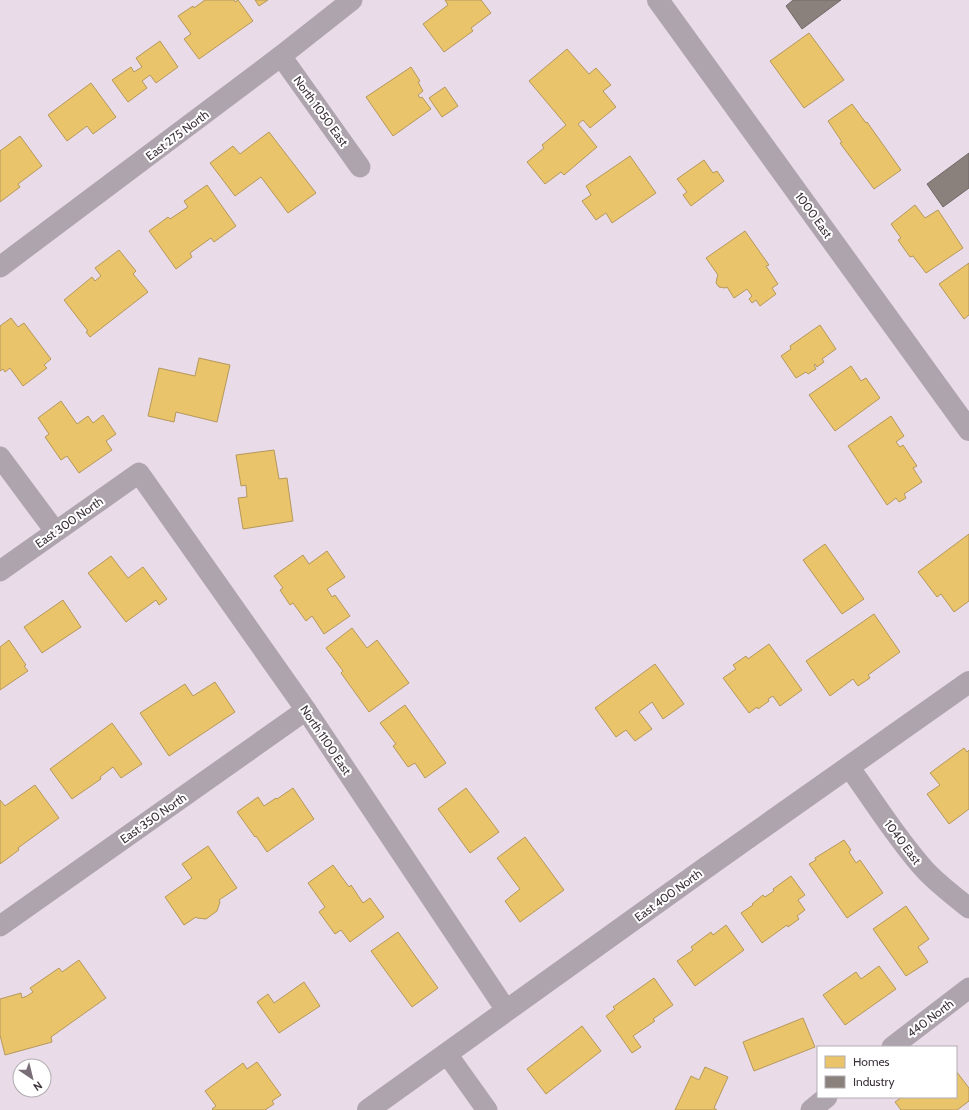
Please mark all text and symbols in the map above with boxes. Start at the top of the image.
street label: North 1050 East [290,73,352,149]
street label: East 275 North [143,106,211,164]
street label: 1000 East [792,189,836,241]
street label: East 300 North [32,493,106,551]
street label: North 1100 East [297,702,355,778]
street label: East 350 North [117,790,189,846]
street label: 1040 East [881,817,925,867]
street label: East 400 North [631,865,705,925]
street label: 440 North [904,996,956,1040]
legend [817,1046,957,1098]
text: Homes [853,1054,890,1069]
north arrow [12,1058,52,1098]
text: Industry [853,1074,894,1089]
text: N [31,1078,45,1094]

